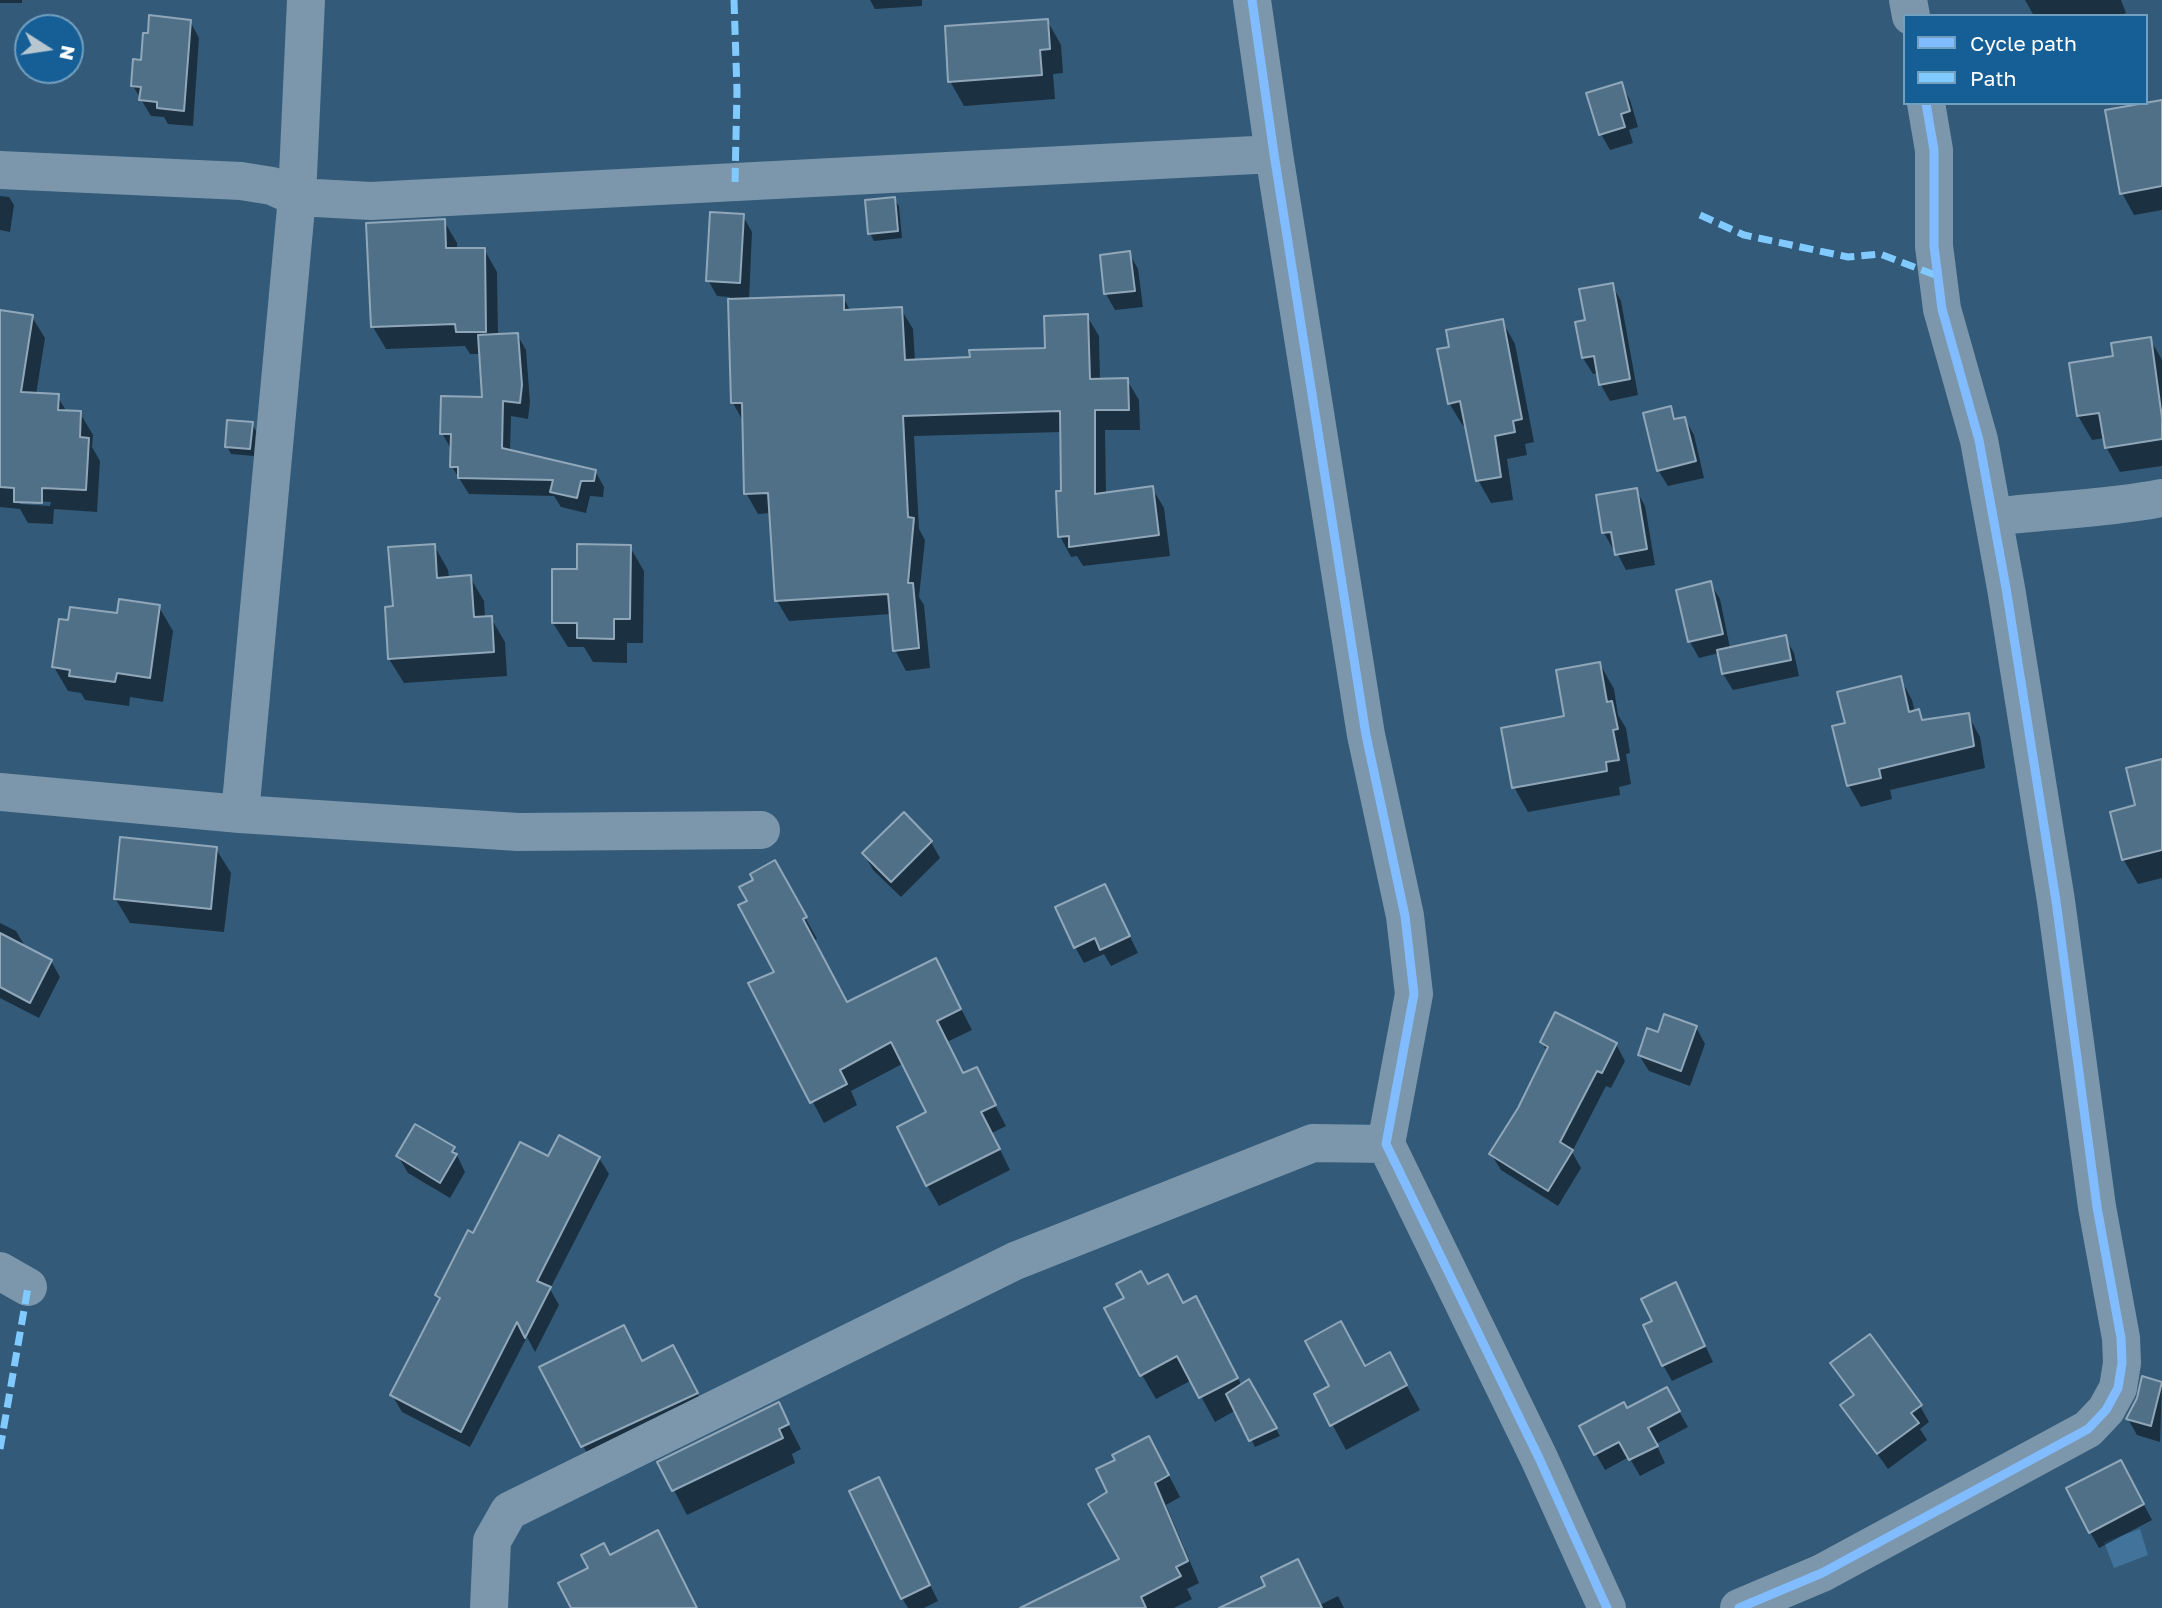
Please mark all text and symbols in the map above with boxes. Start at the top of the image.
north arrow [14,14,84,84]
legend [1903,14,2148,105]
text: Cycle path [1970,30,2077,56]
text: N [55,44,81,63]
text: Path [1970,65,2017,91]

